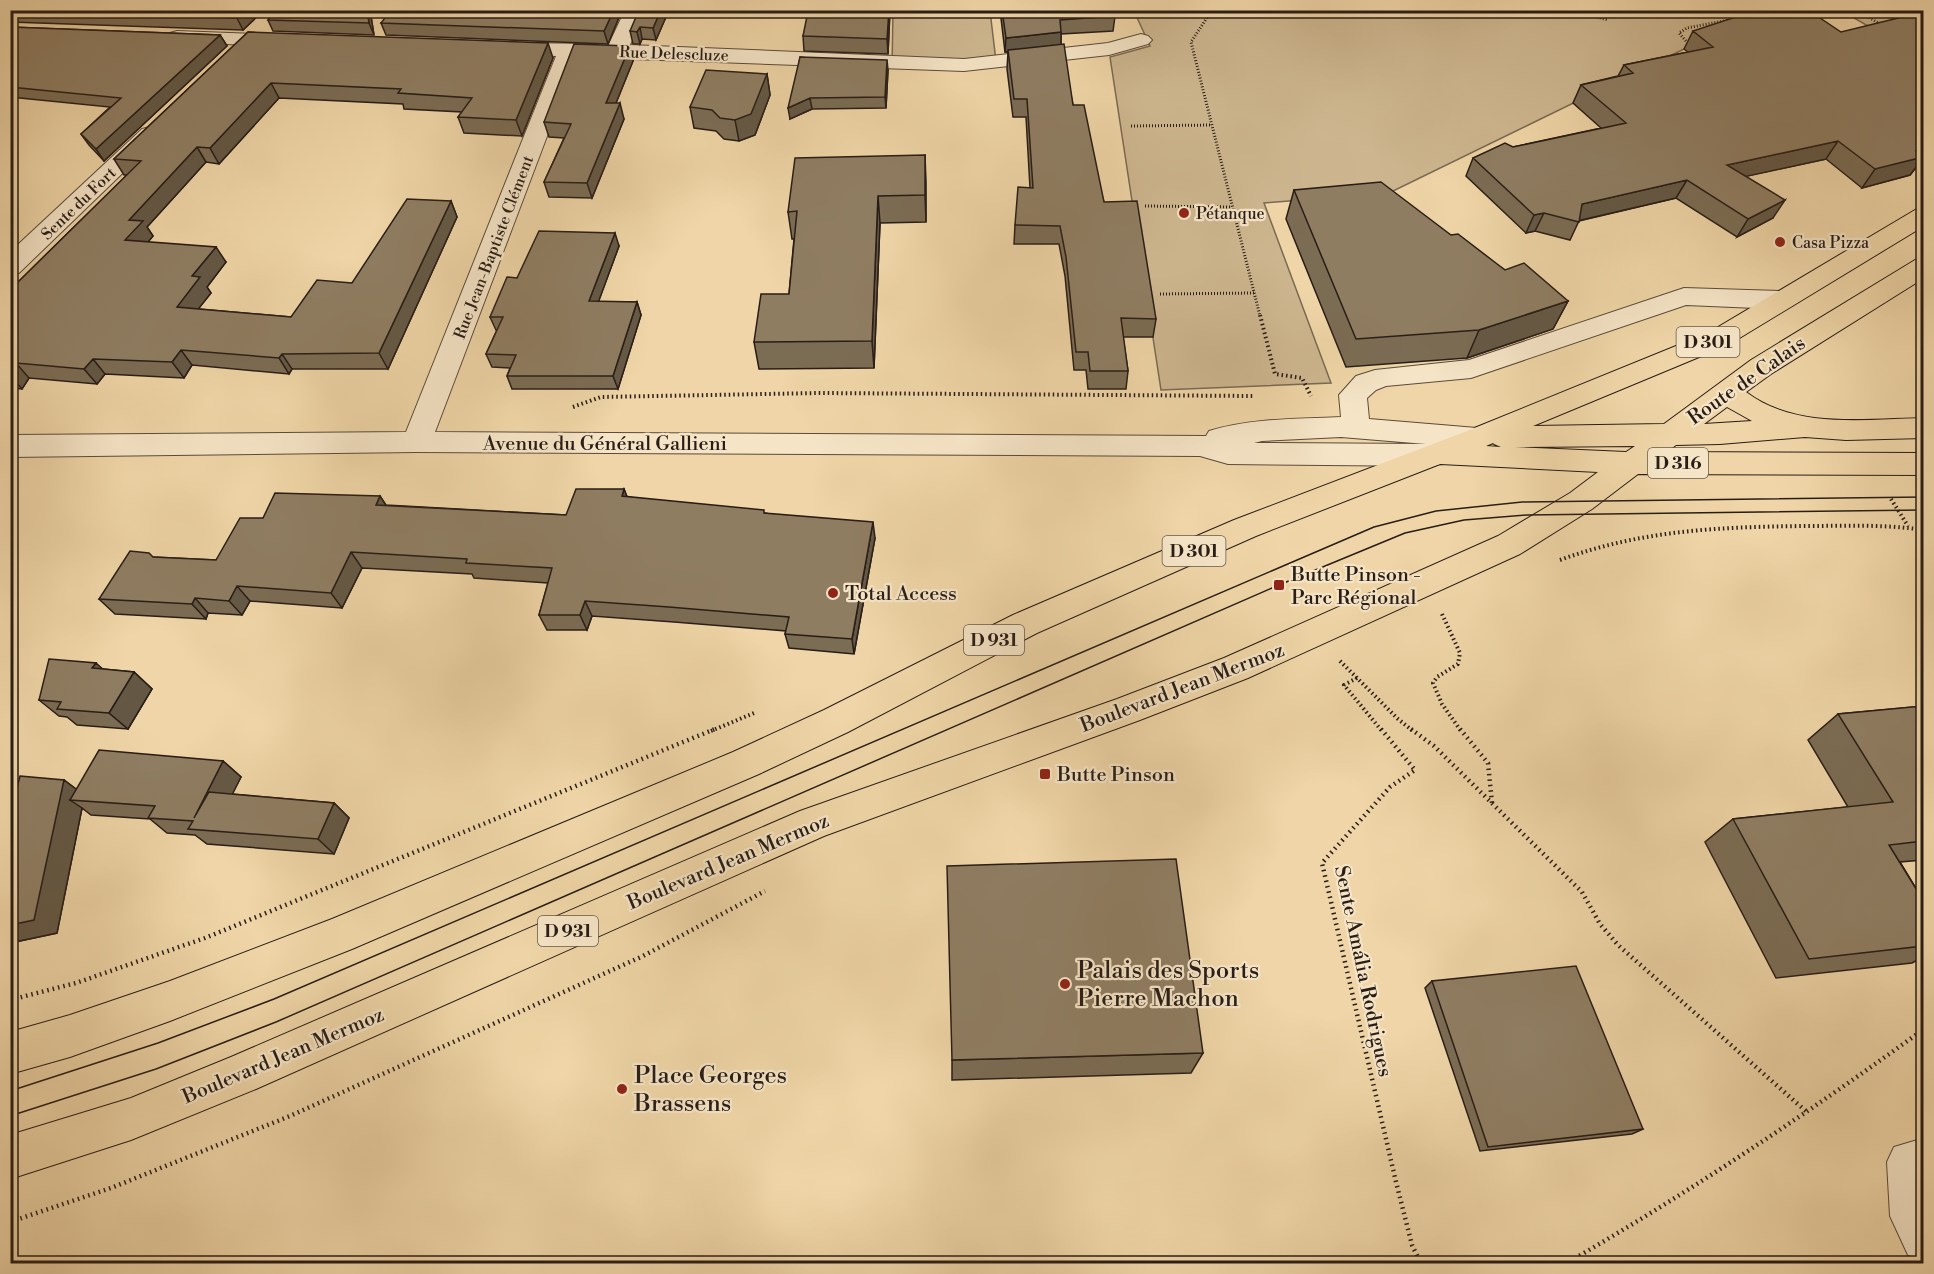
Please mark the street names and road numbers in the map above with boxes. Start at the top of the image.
street label: Rue Delescluze [619,42,729,66]
street label: Rue Jean-Baptiste Clément [450,152,538,342]
street label: Sente du Fort [37,163,121,244]
road number: D 301 [1676,327,1740,357]
street label: Route de Calais [1683,331,1811,431]
street label: Avenue du Général Gallieni [482,432,728,457]
road number: D 316 [1648,448,1708,478]
road number: D 301 [1162,536,1226,566]
road number: D 931 [964,625,1024,655]
street label: Boulevard Jean Mermoz [1076,638,1288,739]
street label: Boulevard Jean Mermoz [623,809,833,917]
street label: Sente Amália Rodrigues [1328,863,1397,1079]
road number: D 931 [538,916,598,946]
street label: Boulevard Jean Mermoz [178,1003,388,1111]

